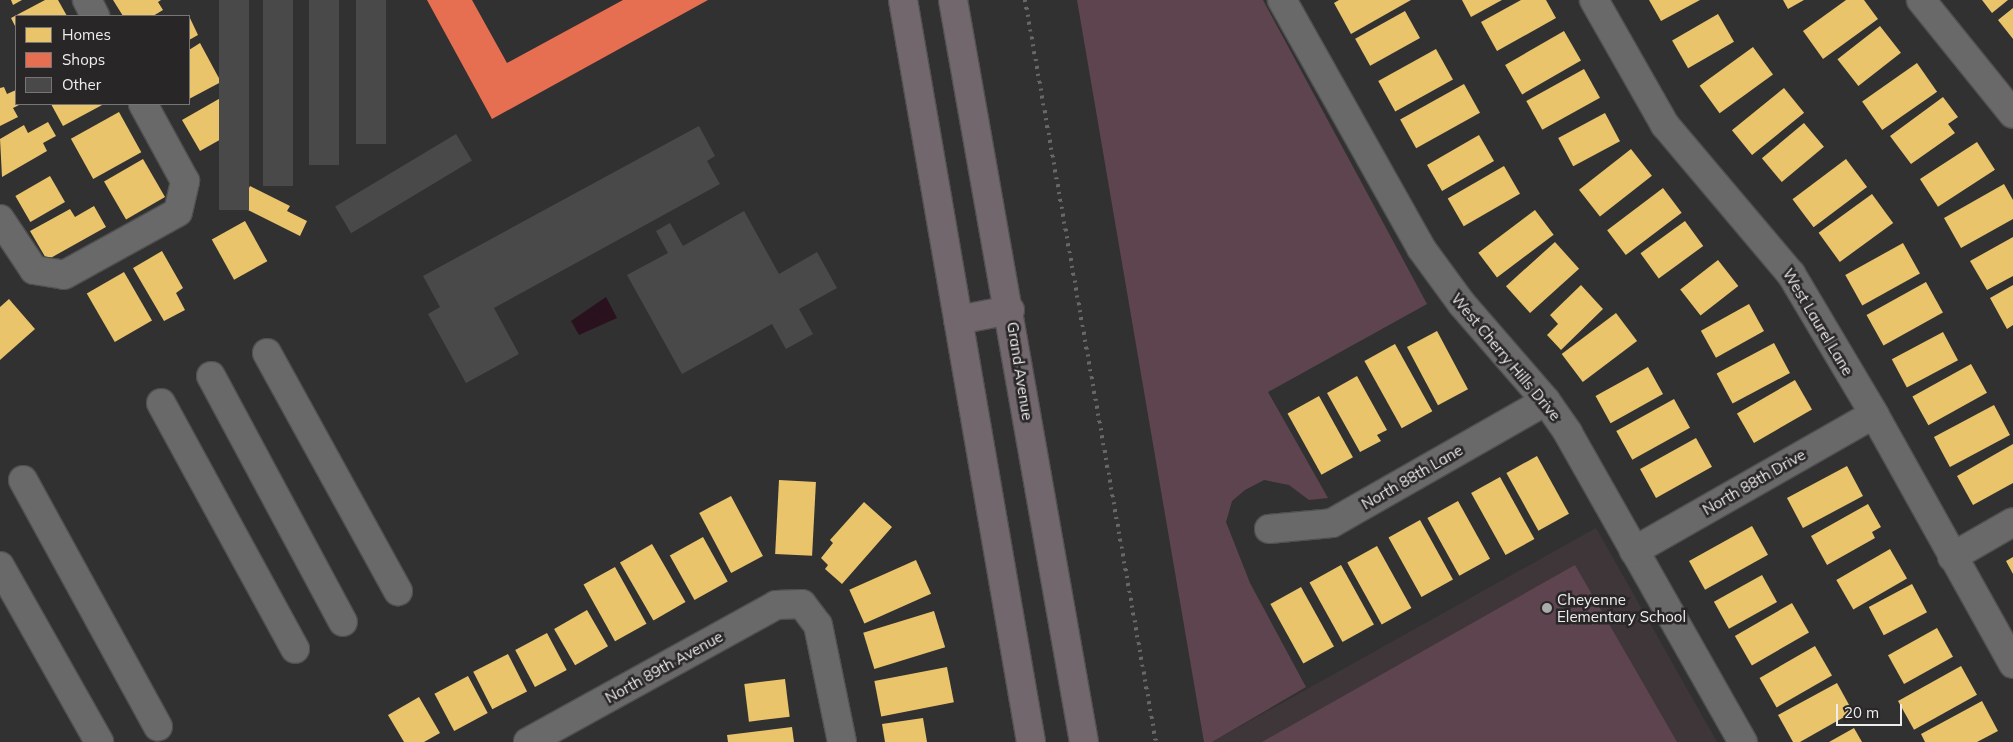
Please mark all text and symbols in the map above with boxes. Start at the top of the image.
legend [15,15,190,105]
text: Homes [62,25,111,44]
text: Shops [62,50,105,69]
text: Other [62,75,101,94]
street label: West Laurel Lane [1779,265,1857,379]
street label: West Cherry Hills Drive [1447,290,1565,424]
street label: Grand Avenue [1003,321,1037,421]
street label: North 88th Lane [1358,441,1466,513]
street label: North 88th Drive [1699,445,1809,519]
place label: Cheyenne Elementary School [1557,590,1686,625]
marker: Cheyenne Elementary School [1541,602,1553,614]
street label: North 89th Avenue [602,627,726,707]
scale bar [1838,694,1904,726]
text: 20 m [1844,703,1879,722]

